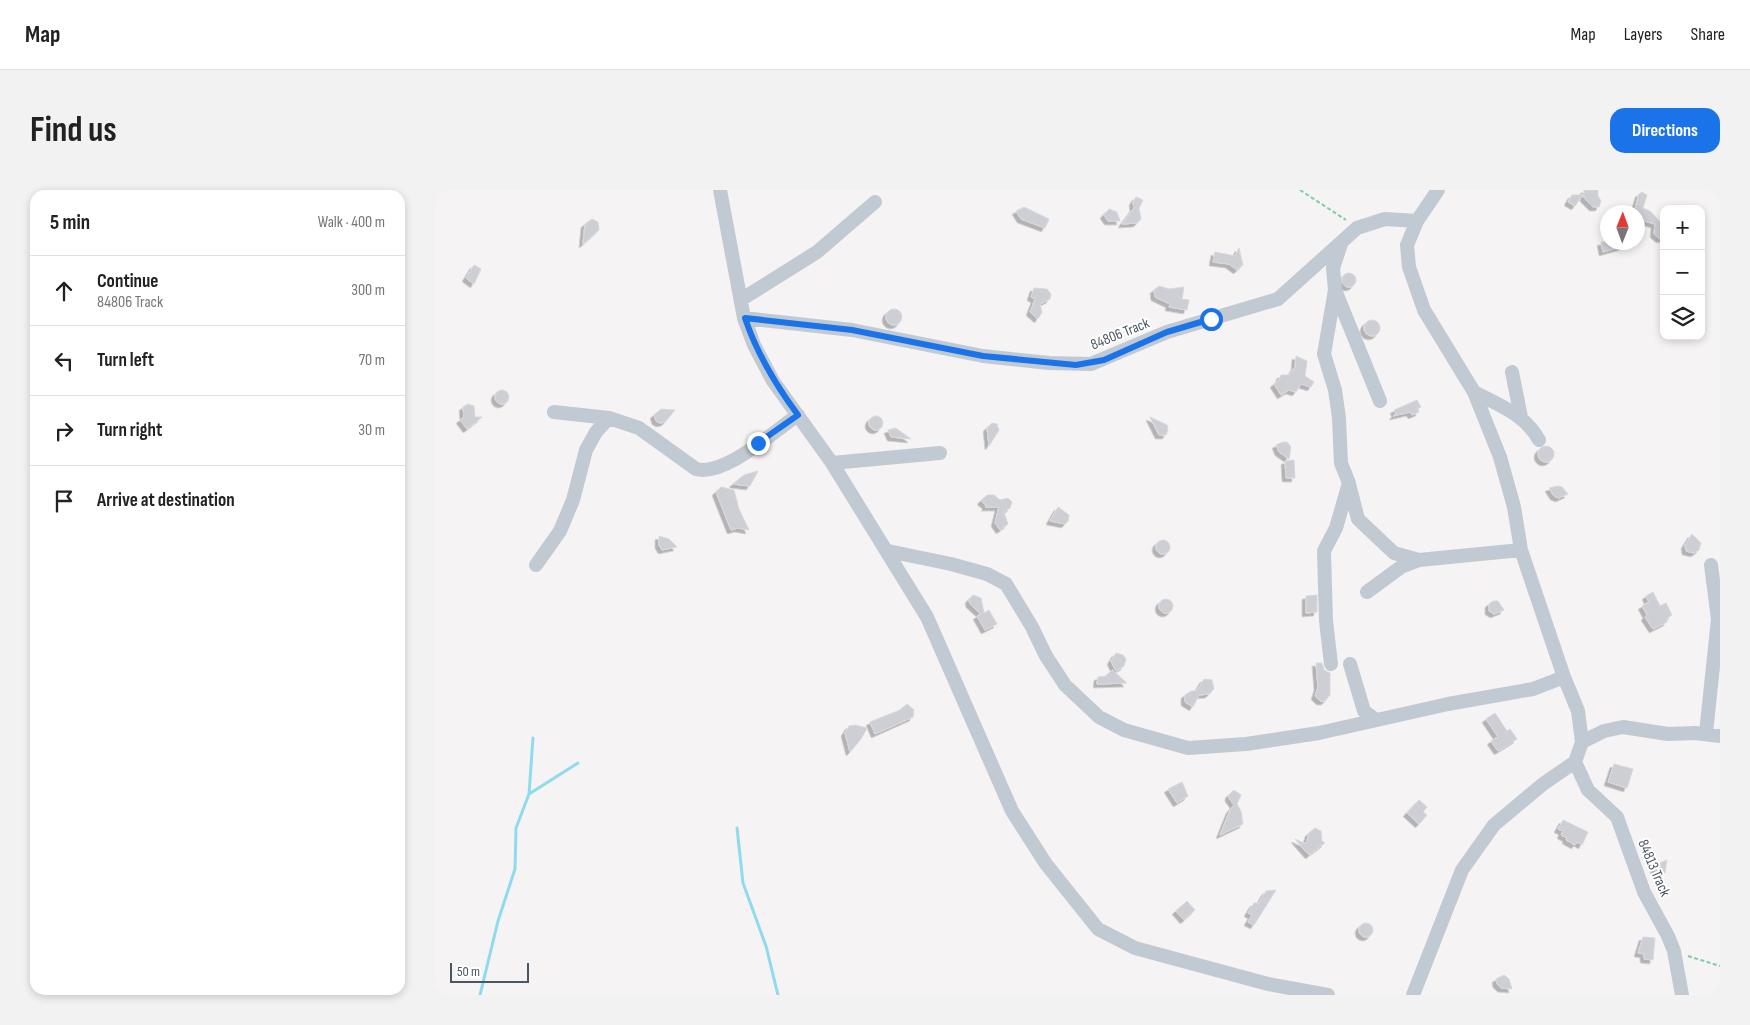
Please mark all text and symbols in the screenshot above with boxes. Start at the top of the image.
text: Map [25,20,60,49]
text: Map [1571,24,1596,45]
text: Layers [1624,24,1663,45]
text: Share [1691,24,1725,45]
button: Directions [1610,108,1720,153]
text: Find us [30,109,117,152]
north arrow [1600,205,1645,250]
map controls [1660,205,1705,340]
button: + [1660,205,1705,250]
text: 5 min [50,210,90,235]
text: Walk · 400 m [318,213,385,232]
button: − [1660,250,1705,295]
text: Continue [97,270,158,293]
icon: ahead [50,277,78,305]
text: 300 m [351,281,385,300]
text: 84806 Track [97,293,163,312]
button: layers [1660,295,1705,340]
route start [1200,308,1223,331]
street label: 84806 Track [1088,313,1153,354]
icon: left [50,347,78,375]
text: Turn left [97,349,154,372]
text: 70 m [359,351,385,370]
icon: right [50,417,78,445]
text: Turn right [97,419,162,442]
text: 30 m [358,421,385,440]
route end [747,432,770,455]
icon: arrive [50,487,78,515]
text: Arrive at destination [97,489,235,512]
street label: 84813 Track [1633,837,1675,900]
scale bar [450,960,529,983]
text: 50 m [457,963,480,980]

